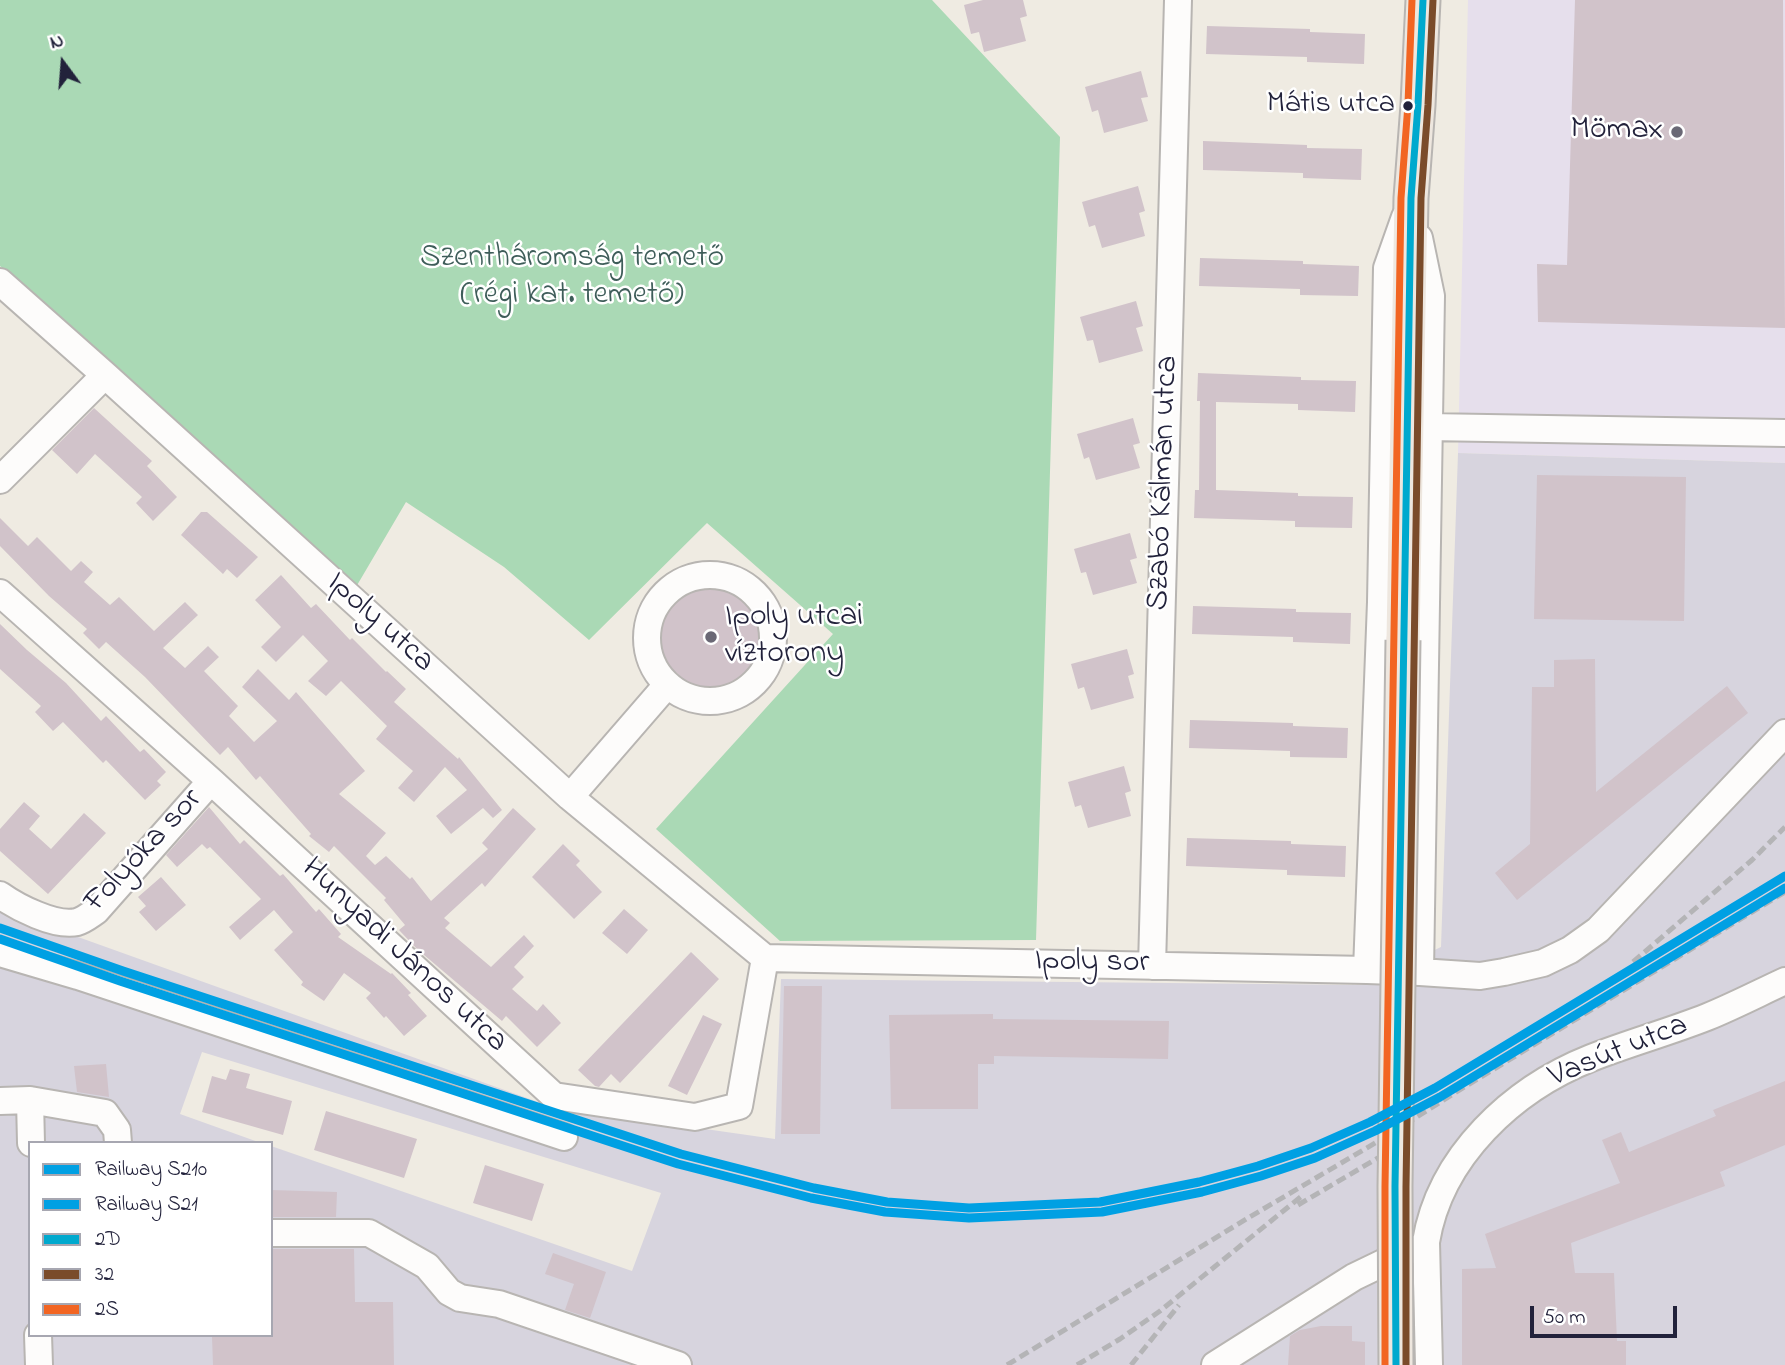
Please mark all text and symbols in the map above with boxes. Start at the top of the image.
north arrow [28,28,98,98]
text: N [47,28,67,57]
place label: Mátis utca [1267,88,1395,124]
marker: Mátis utca [1401,99,1415,113]
place label: Mömax [1570,113,1663,151]
marker: Mömax [1669,124,1685,140]
park label: Szentháromság temető (régi kat. temető) [420,241,724,316]
street label: Szabó Kálmán utca [1141,355,1189,611]
street label: Ipoly utca [317,565,441,683]
place label: Ipoly utcai víztorony [725,600,863,675]
marker: Ipoly utcai víztorony [703,629,719,645]
street label: Folyóka sor [78,782,212,922]
street label: Hunyadi János utca [292,851,514,1063]
street label: Ipoly sor [1034,944,1150,984]
street label: Vasút utca [1544,1008,1694,1098]
legend [28,1141,273,1337]
text: Railway S210 [95,1155,207,1185]
text: Railway S21 [95,1190,198,1220]
text: 2D [95,1225,121,1255]
text: 32 [95,1260,114,1290]
scale bar [1533,1292,1680,1336]
text: 2S [95,1295,119,1325]
text: 50 m [1543,1303,1586,1333]

